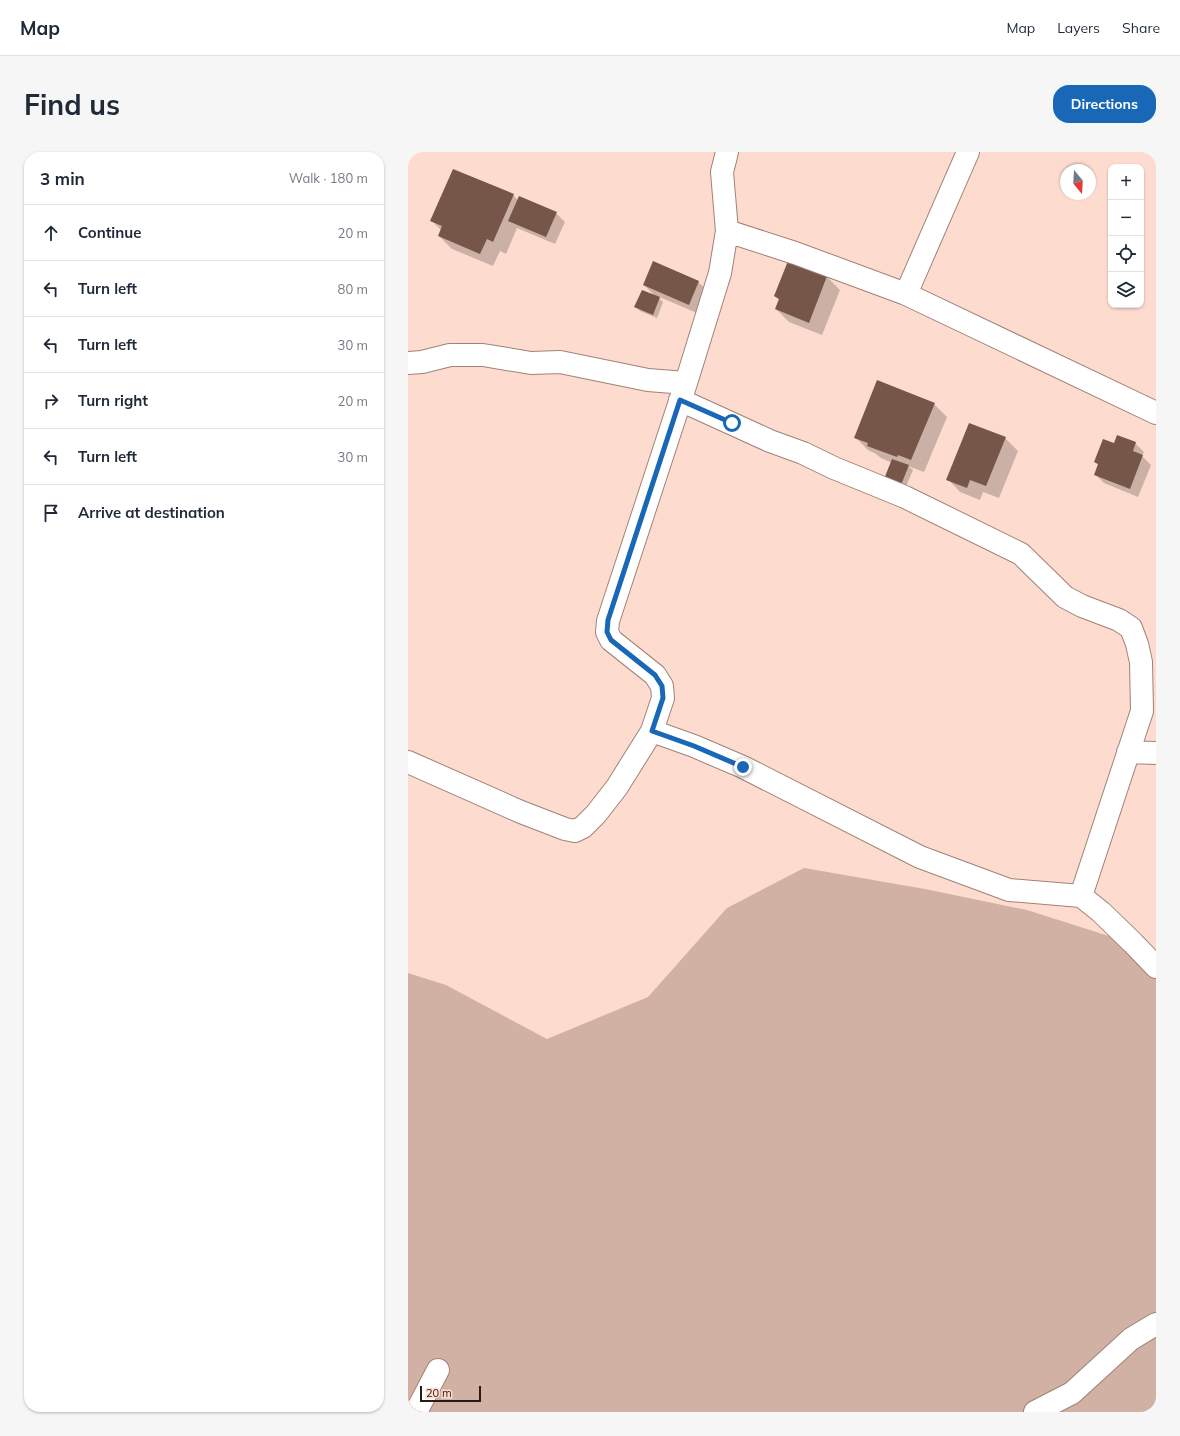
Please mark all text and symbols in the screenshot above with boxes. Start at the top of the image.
text: Map [20,16,60,40]
text: Map [1006,19,1035,37]
text: Layers [1057,19,1100,37]
text: Share [1122,19,1160,37]
button: Directions [1053,85,1156,123]
text: Find us [24,87,120,122]
north arrow [1060,164,1096,200]
map controls [1108,164,1144,308]
button: + [1108,164,1144,200]
text: 3 min [40,168,85,189]
text: Walk · 180 m [289,170,368,186]
button: − [1108,200,1144,236]
icon: ahead [40,222,62,244]
text: Continue [78,223,141,242]
text: 20 m [338,225,368,241]
button: locate [1108,236,1144,272]
button: layers [1108,272,1144,308]
icon: left [40,278,62,300]
text: Turn left [78,279,137,298]
text: 80 m [338,281,368,297]
icon: left [40,334,62,356]
text: Turn left [78,335,137,354]
text: 30 m [338,337,368,353]
icon: right [40,390,62,412]
text: Turn right [78,391,148,410]
text: 20 m [338,393,368,409]
route start [723,414,741,432]
icon: left [40,446,62,468]
text: Turn left [78,447,137,466]
text: 30 m [338,449,368,465]
icon: arrive [40,502,62,524]
text: Arrive at destination [78,503,225,522]
route end [734,758,752,776]
scale bar [420,1384,481,1403]
text: 20 m [426,1386,452,1400]

